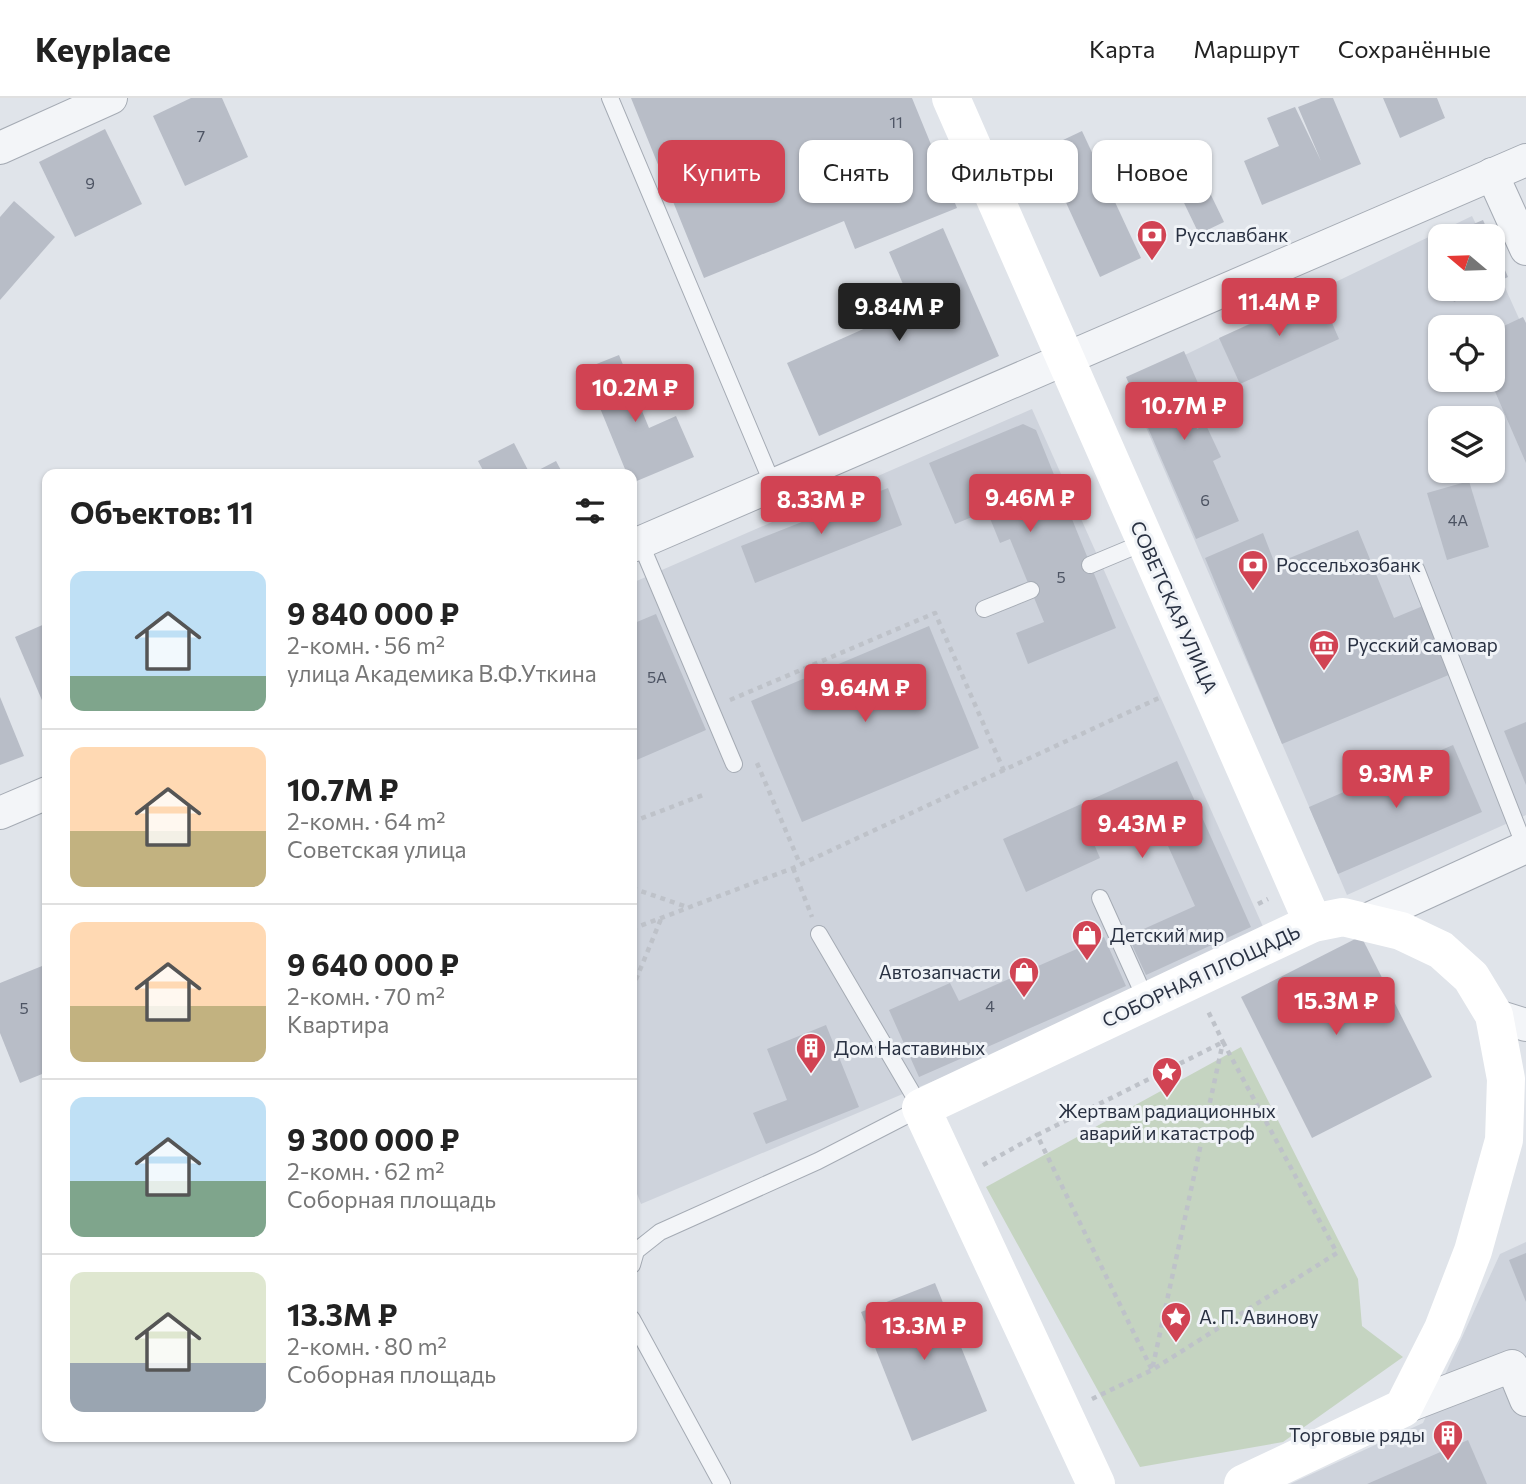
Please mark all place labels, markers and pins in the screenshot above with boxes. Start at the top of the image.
bank icon: Русславбанк [1135,218,1169,262]
place label: Русславбанк [1175,223,1288,246]
pin: 11.4M ₽ [1214,278,1344,338]
pin: 9.84M ₽ [834,284,964,343]
pin: 10.2M ₽ [570,364,700,424]
pin: 10.7M ₽ [1119,382,1249,442]
pin: 9.46M ₽ [965,474,1095,534]
pin: 8.33M ₽ [756,476,886,536]
bank icon: Россельхозбанк [1236,548,1270,592]
place label: Россельхозбанк [1276,553,1421,576]
museum icon: Русский самовар [1307,628,1341,672]
place label: Русский самовар [1347,633,1498,656]
pin: 9.64M ₽ [800,664,930,724]
pin: 9.3M ₽ [1339,750,1453,810]
pin: 9.43M ₽ [1077,800,1207,860]
shop icon: Детский мир [1070,918,1104,962]
place label: Детский мир [1110,923,1224,946]
shop icon: Автозапчасти [1007,955,1041,999]
place label: Автозапчасти [879,960,1001,983]
pin: 15.3M ₽ [1271,978,1401,1037]
building icon: Дом Наставиных [794,1031,828,1075]
place label: Дом Наставиных [834,1036,985,1059]
place icon: Жертвам радиационных аварий и катастроф [1150,1055,1184,1099]
place label: Жертвам радиационных аварий и катастроф [1058,1099,1276,1144]
place icon: А. П. Авинову [1159,1300,1193,1344]
pin: 13.3M ₽ [859,1302,989,1362]
place label: А. П. Авинову [1199,1305,1319,1328]
building icon: Торговые ряды [1431,1418,1465,1462]
place label: Торговые ряды [1289,1423,1425,1446]

